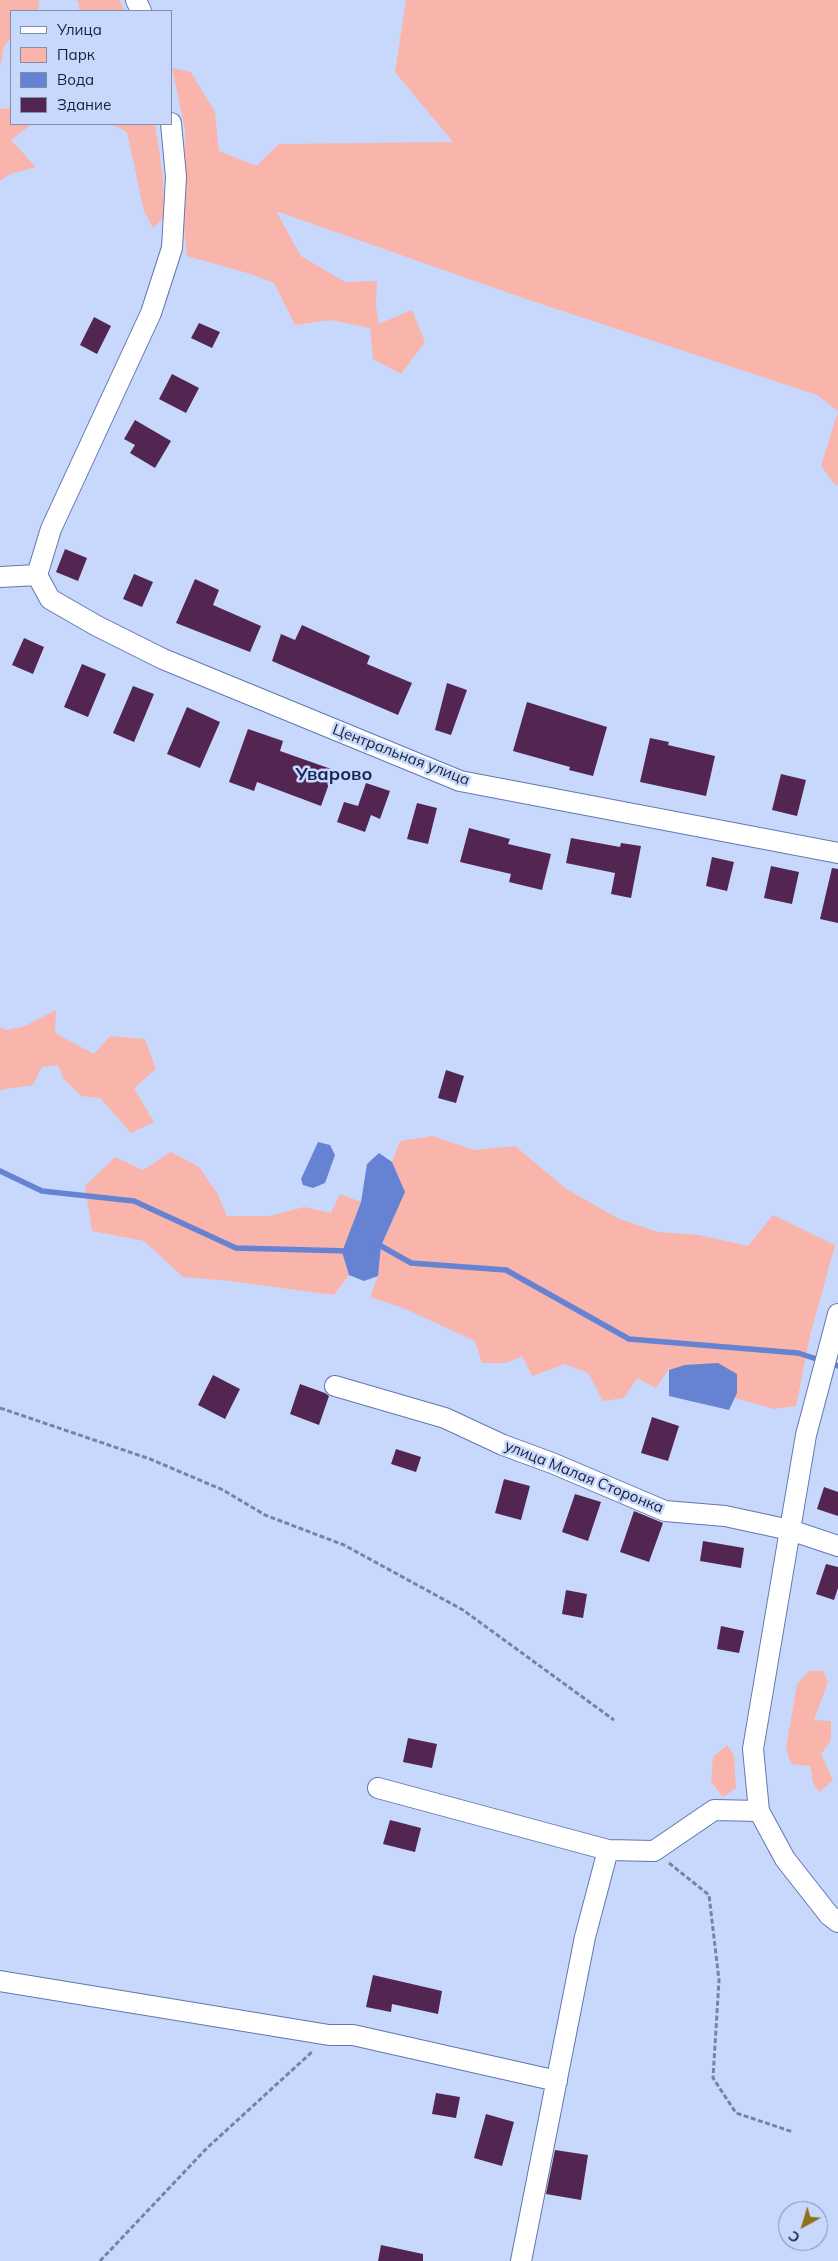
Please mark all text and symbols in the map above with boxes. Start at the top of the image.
legend [10,10,172,125]
text: Улица [57,20,102,39]
text: Парк [57,45,95,64]
text: Вода [57,70,94,89]
text: Здание [57,95,111,114]
street label: Центральная улица [330,721,472,789]
district label: Уварово [296,764,372,786]
street label: улица Малая Сторонка [502,1437,666,1517]
north arrow [778,2201,828,2251]
text: С [785,2227,804,2247]

